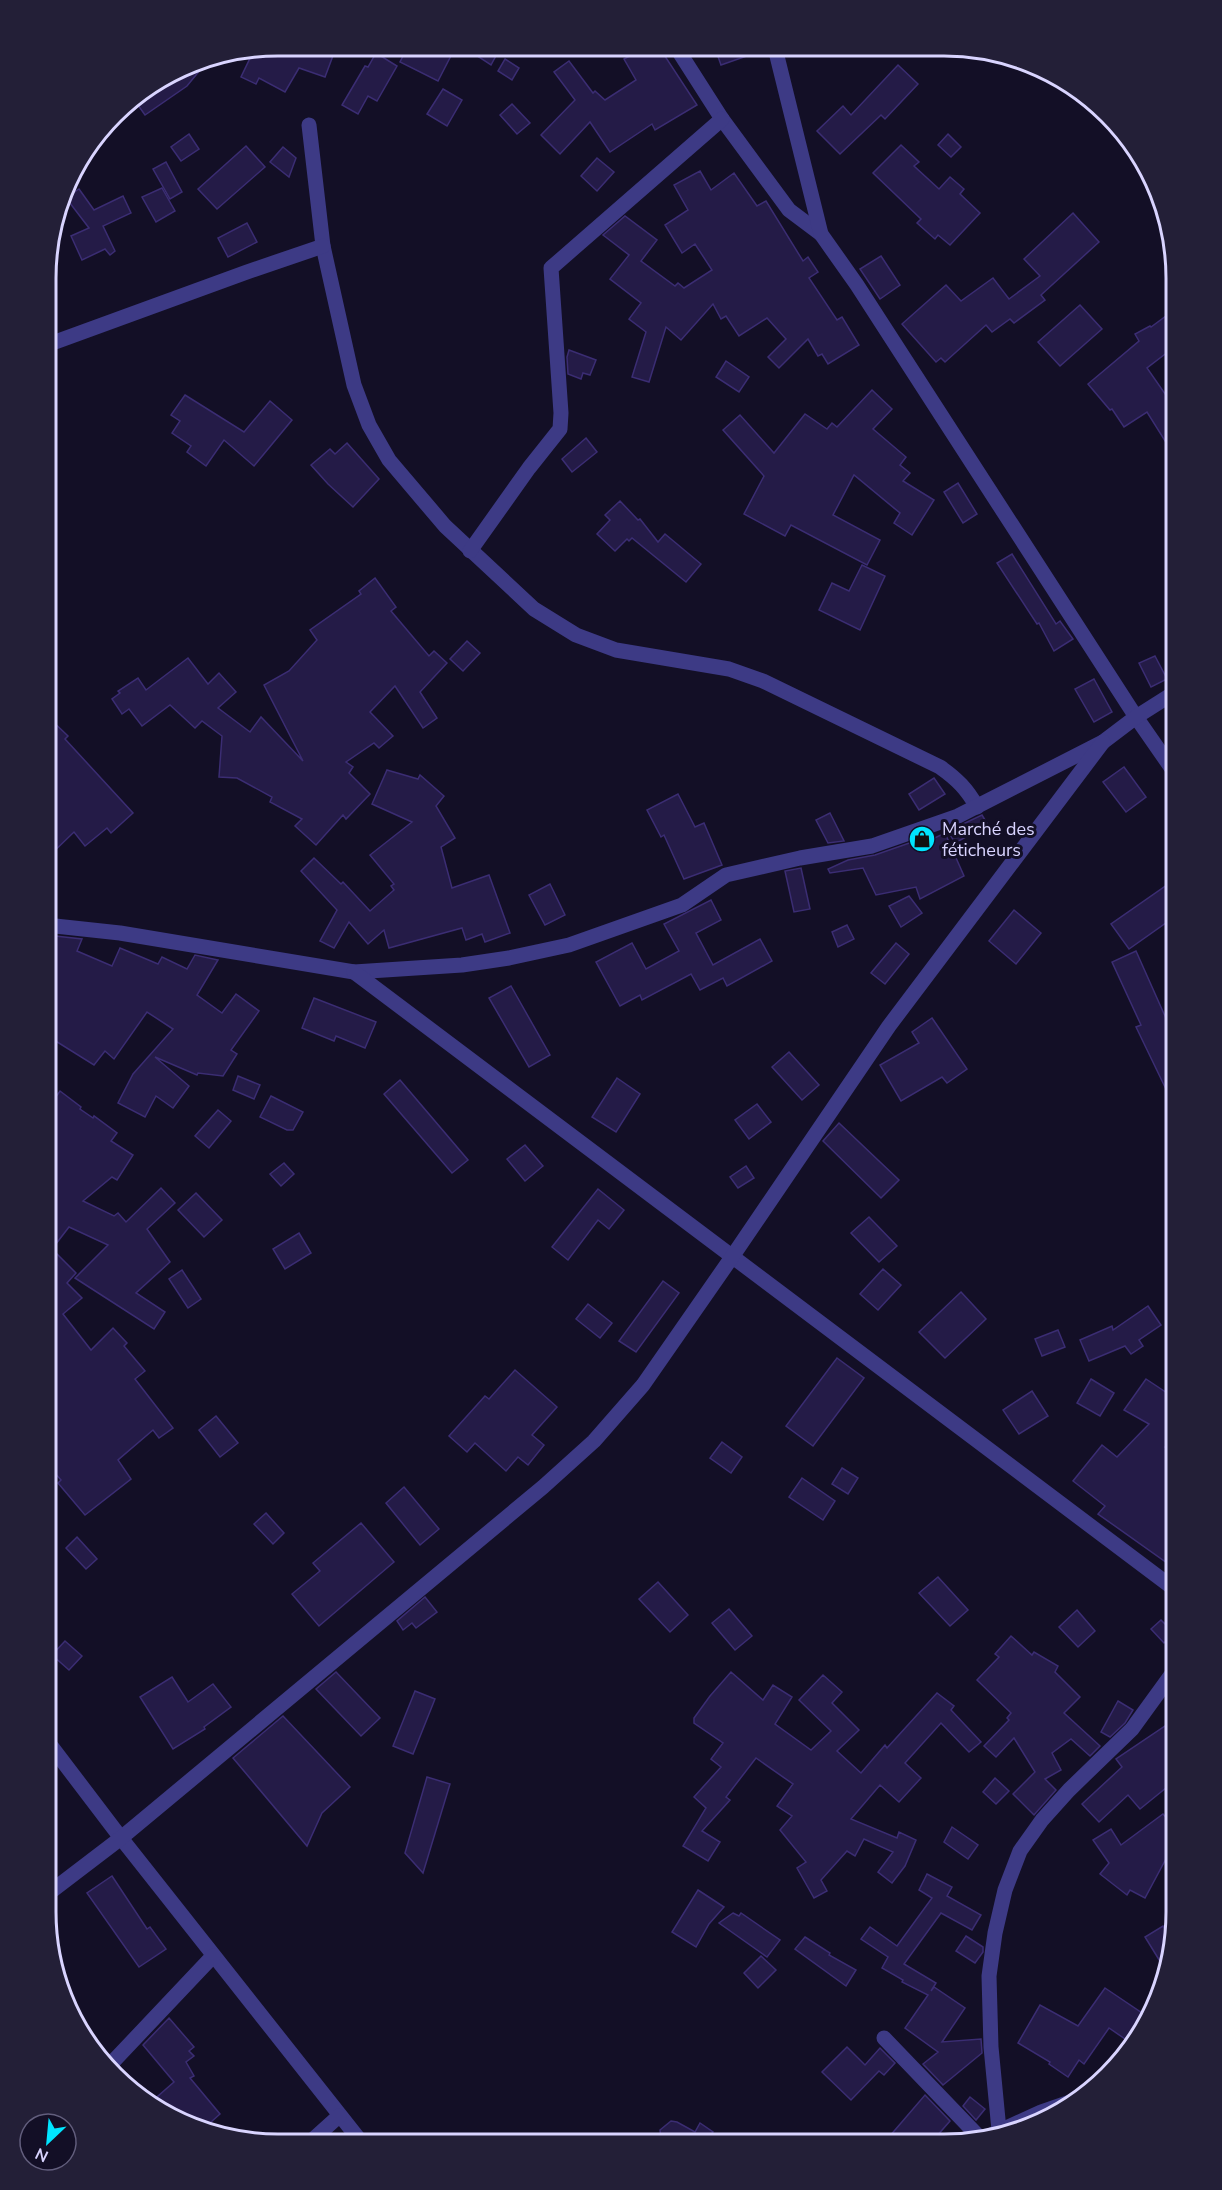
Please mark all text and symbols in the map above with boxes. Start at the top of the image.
place label: Marché des féticheurs [942,817,1035,862]
shop icon: Marché des féticheurs [907,824,937,854]
north arrow [18,2112,78,2172]
text: N [32,2142,52,2167]

